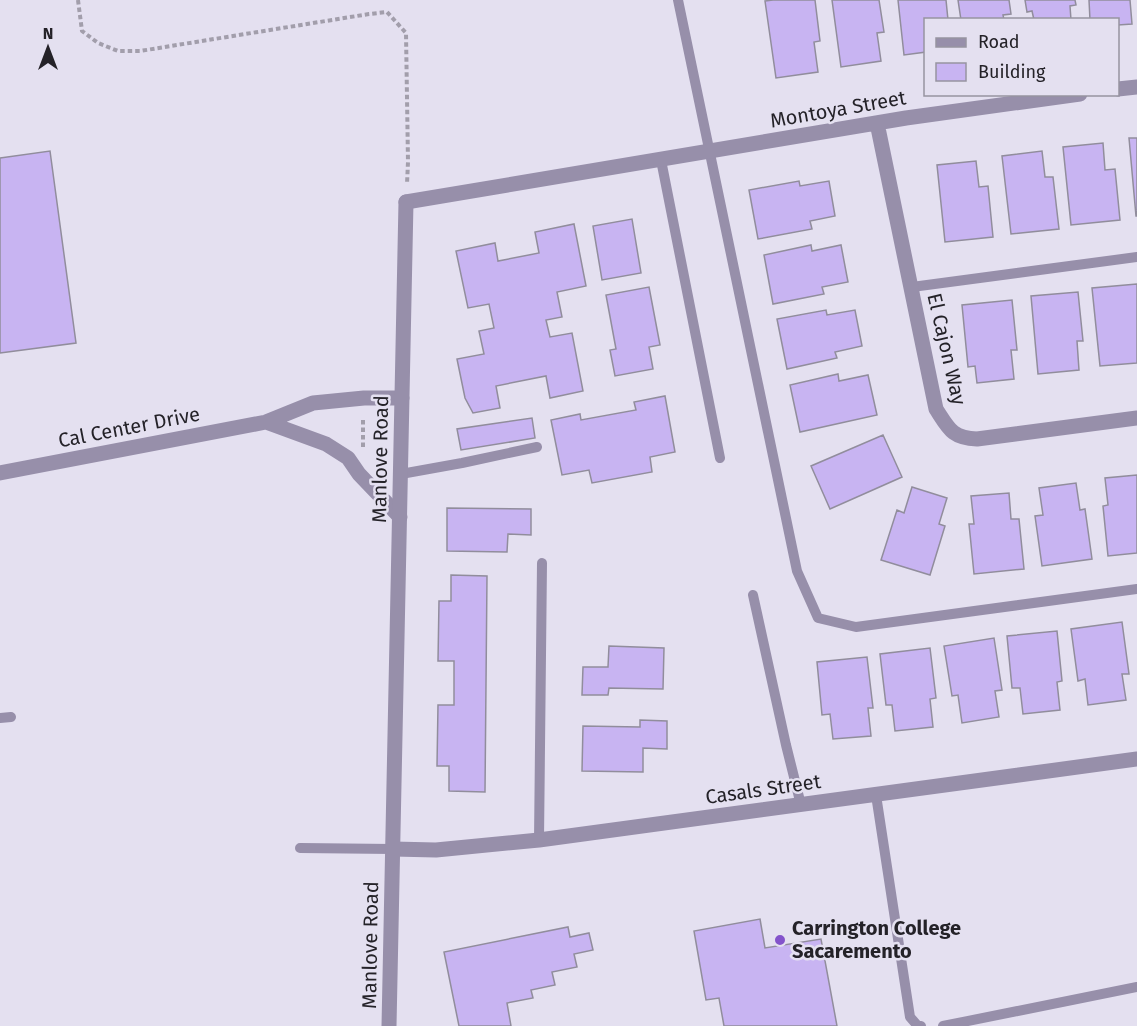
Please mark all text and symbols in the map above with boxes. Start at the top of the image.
north arrow [18,18,78,78]
legend [924,18,1119,96]
text: N [43,24,53,43]
text: Road [978,31,1020,53]
text: Building [978,61,1046,83]
street label: Montoya Street [768,85,909,133]
street label: El Cajon Way [922,291,972,407]
street label: Manlove Road [367,395,393,523]
street label: Cal Center Drive [56,401,202,453]
street label: Casals Street [704,769,823,809]
street label: Manlove Road [357,881,383,1009]
place label: Carrington College Sacaremento [792,916,961,963]
marker: Carrington College Sacaremento [773,933,787,947]

